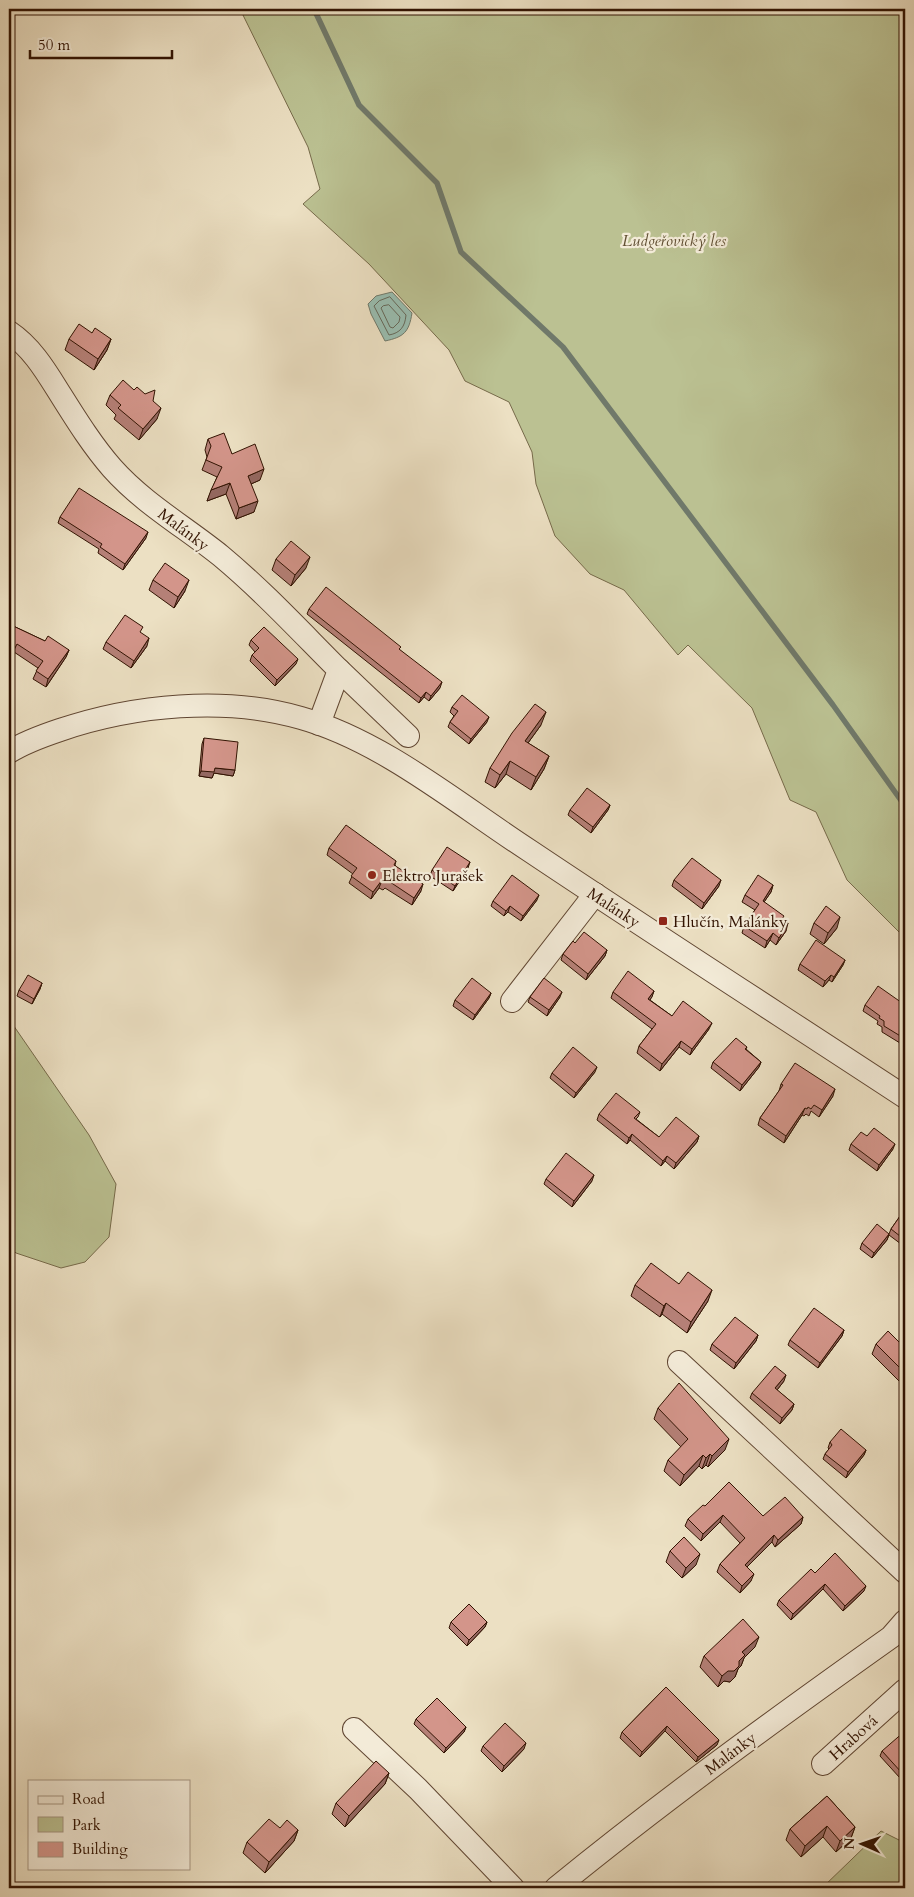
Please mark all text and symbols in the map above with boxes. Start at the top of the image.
scale bar [30,28,172,60]
text: 50 m [38,35,70,55]
park label: Ludgeřovický les [622,230,727,252]
street label: Malánky [153,503,214,557]
place label: Elektro Jurašek [382,865,484,887]
marker: Elektro Jurašek [366,869,378,881]
street label: Malánky [583,883,645,933]
place label: Hlučín, Malánky [673,911,788,933]
marker: Hlučín, Malánky [657,915,669,927]
street label: Hrabová [825,1710,883,1765]
street label: Malánky [700,1727,761,1780]
legend [28,1780,190,1870]
text: Road [72,1789,105,1809]
text: Park [72,1815,101,1835]
north arrow [836,1820,886,1870]
text: N [840,1837,859,1850]
text: Building [72,1839,128,1859]

